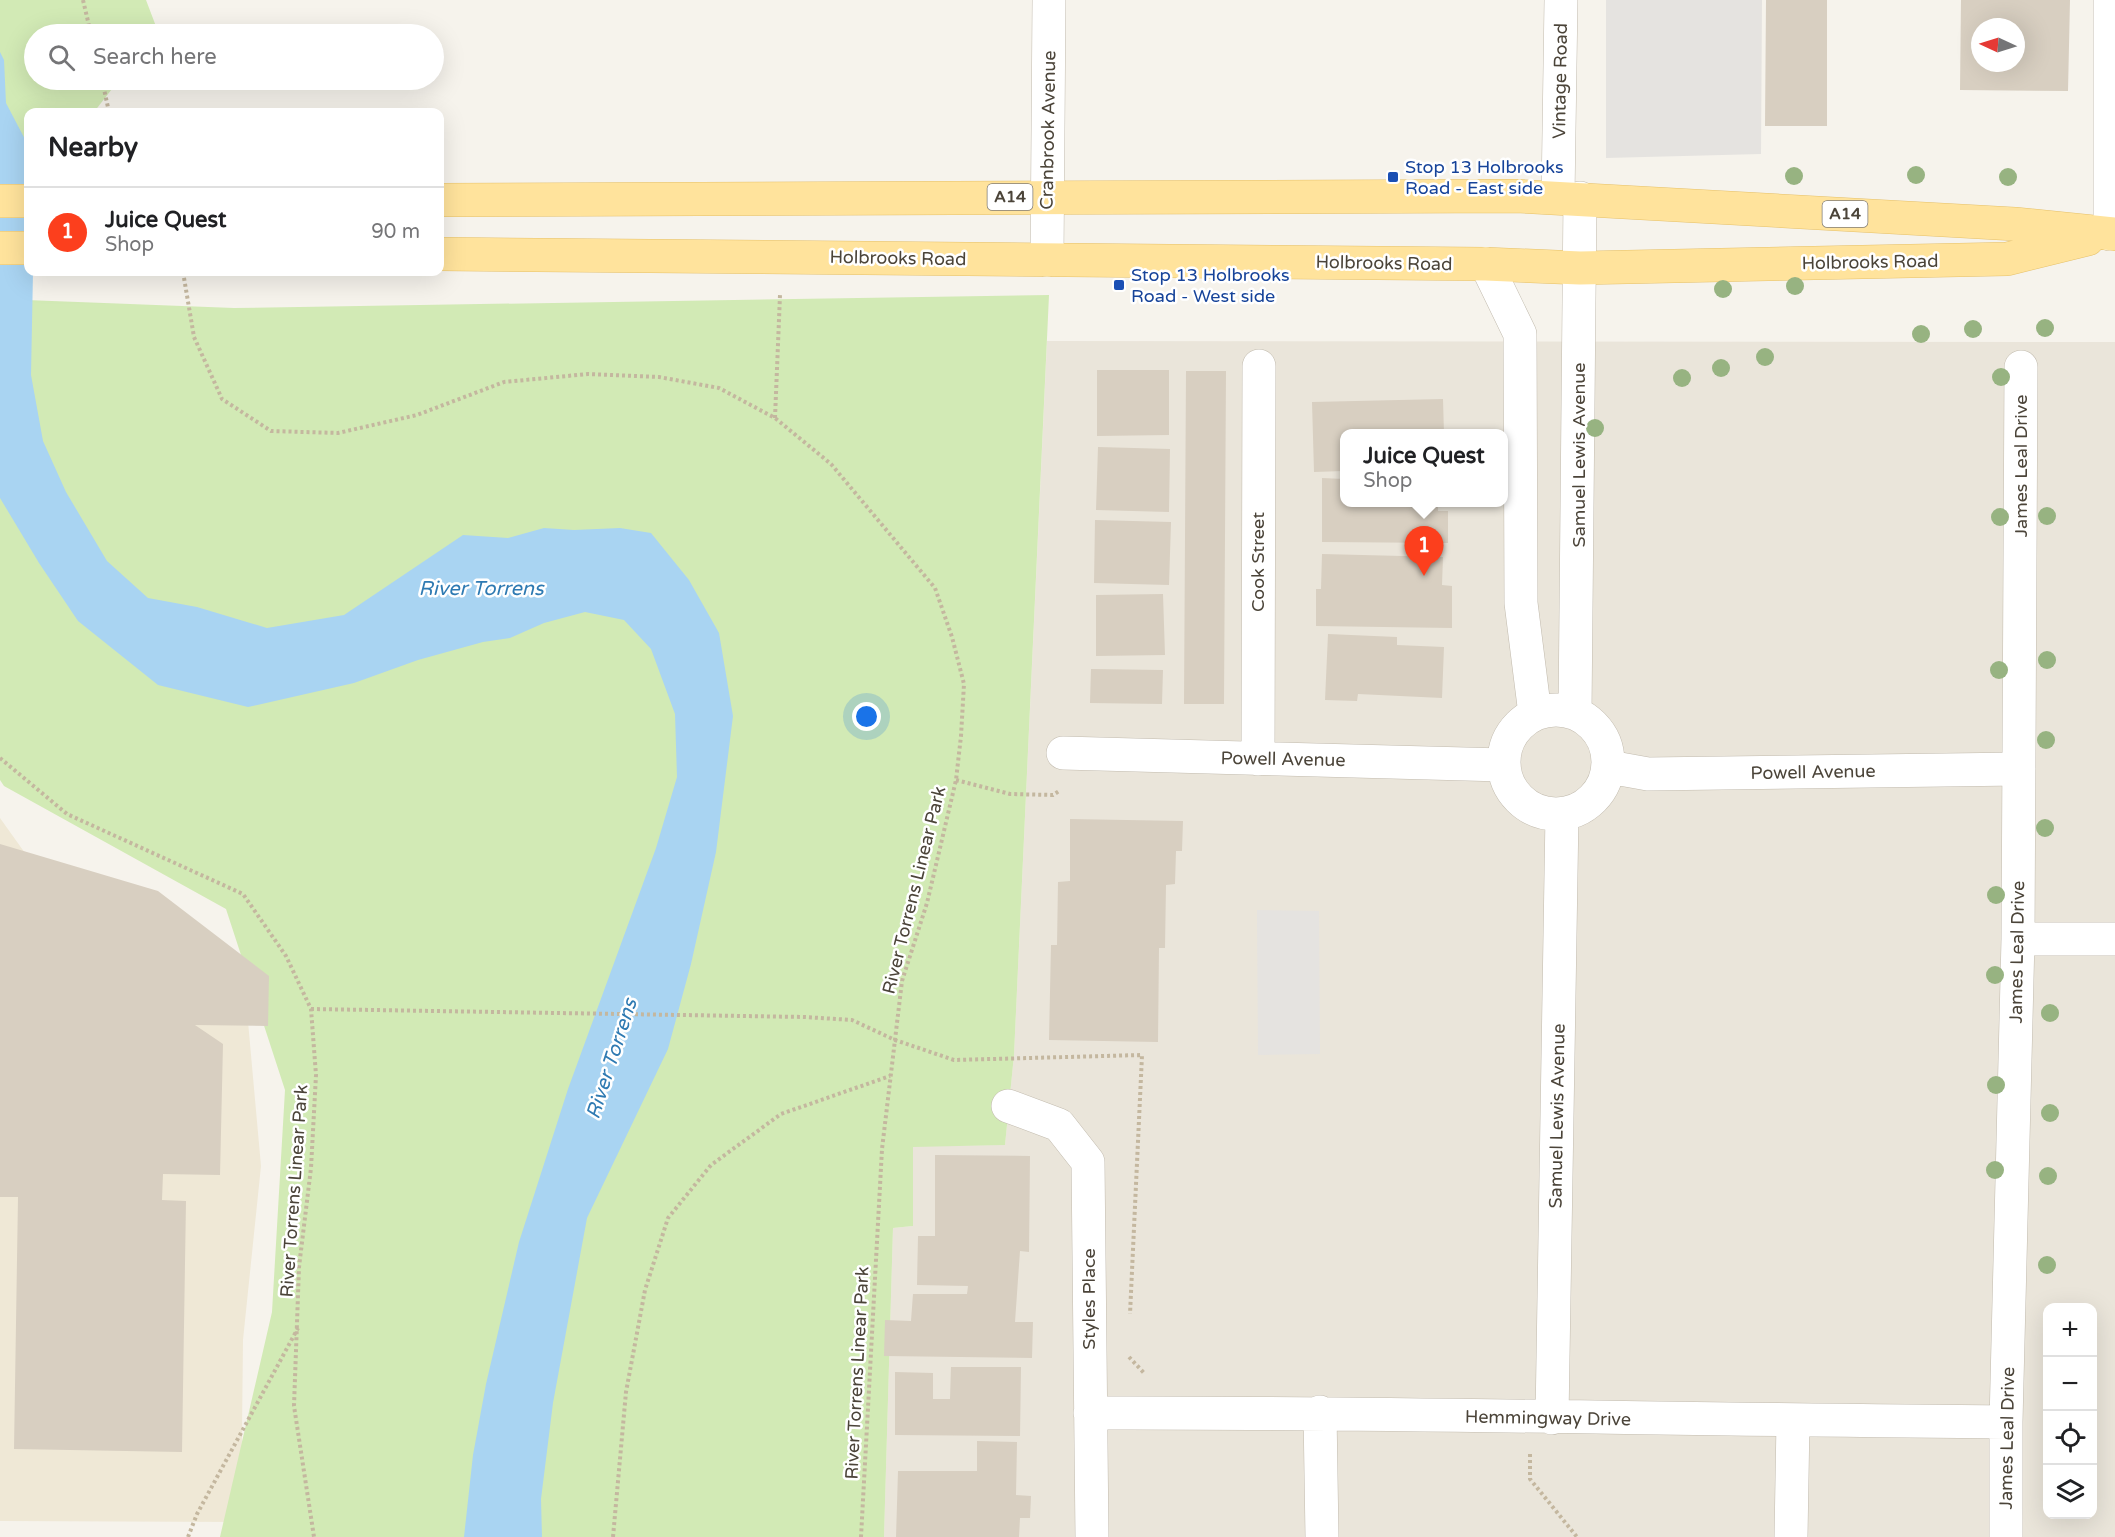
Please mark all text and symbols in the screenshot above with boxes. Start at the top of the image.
north arrow [1971,18,2025,72]
street label: Vintage Road [1548,23,1572,139]
search box [24,24,444,90]
icon: search [45,41,78,74]
text: Search here [93,44,217,70]
street label: Cranbrook Avenue [1036,50,1060,210]
text: Nearby [48,132,138,163]
place label: Stop 13 Holbrooks Road - East side [1405,156,1564,199]
marker: Stop 13 Holbrooks Road - East side [1386,170,1400,184]
road number: A14 [988,184,1032,210]
road number: A14 [1822,201,1868,227]
text: Juice Quest [105,207,226,233]
text: 1 [61,220,74,244]
text: 90 m [371,220,420,244]
text: Shop [105,233,154,257]
street label: Holbrooks Road [829,246,967,270]
street label: Holbrooks Road [1801,250,1939,274]
street label: Holbrooks Road [1315,251,1453,275]
place label: Stop 13 Holbrooks Road - West side [1131,264,1290,307]
marker: Stop 13 Holbrooks Road - West side [1112,278,1126,292]
street label: Samuel Lewis Avenue [1568,363,1590,547]
street label: James Leal Drive [2010,395,2032,537]
popup [1340,429,1508,507]
text: Juice Quest [1363,443,1485,469]
text: Shop [1363,469,1412,493]
street label: Cook Street [1247,512,1269,612]
pin: 1 [1404,526,1444,576]
water label: River Torrens [418,577,545,601]
your location [852,702,881,731]
street label: Powell Avenue [1220,747,1346,771]
street label: Powell Avenue [1750,760,1876,784]
street label: River Torrens Linear Park [878,784,951,996]
street label: James Leal Drive [2005,880,2029,1024]
water label: River Torrens [581,995,643,1122]
street label: Samuel Lewis Avenue [1544,1023,1570,1209]
street label: River Torrens Linear Park [276,1084,312,1298]
street label: Styles Place [1078,1248,1100,1350]
street label: River Torrens Linear Park [840,1266,874,1480]
map controls [2043,1303,2097,1519]
button: + [2043,1303,2097,1357]
button: − [2043,1357,2097,1411]
street label: James Leal Drive [1995,1366,2019,1510]
street label: Hemmingway Drive [1465,1406,1631,1430]
button: locate [2043,1411,2097,1465]
button: layers [2043,1465,2097,1519]

